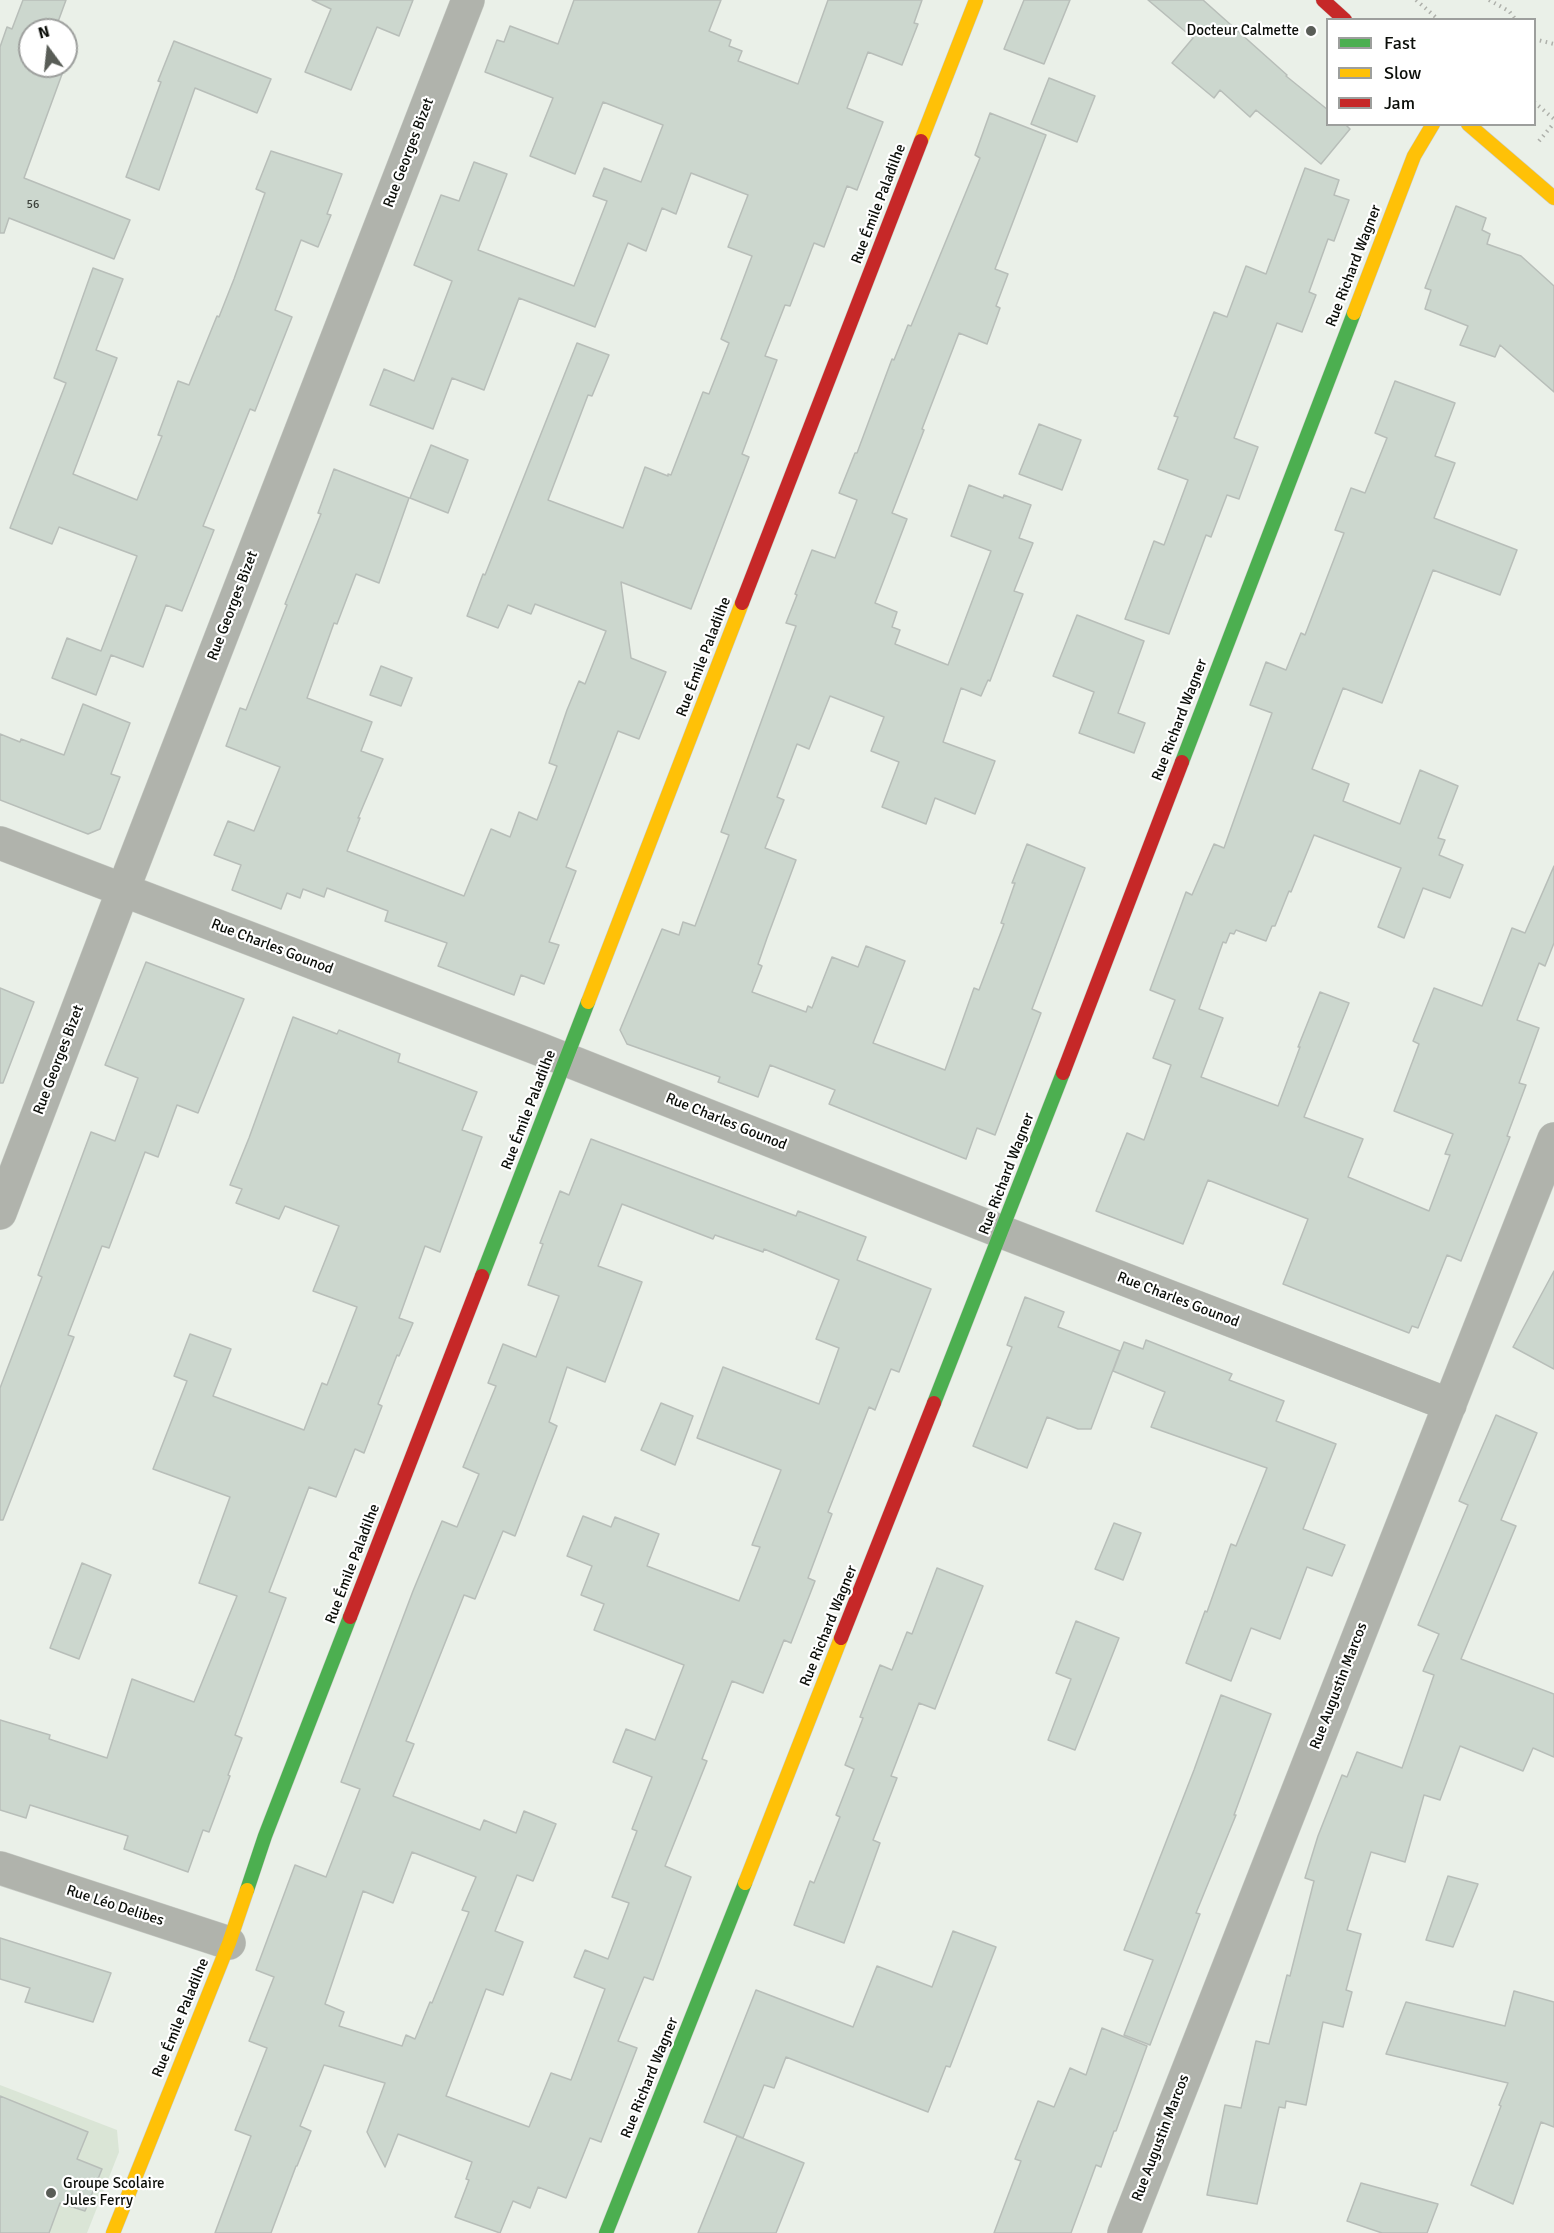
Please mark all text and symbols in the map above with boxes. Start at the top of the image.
north arrow [18,18,78,78]
legend [1326,18,1536,126]
text: N [36,21,52,44]
place label: Docteur Calmette [1186,22,1299,40]
marker: Docteur Calmette [1304,24,1318,38]
text: Fast [1384,32,1416,54]
text: Slow [1384,62,1421,84]
text: Jam [1384,92,1415,114]
street label: Rue Georges Bizet [380,96,438,210]
street label: Rue Émile Paladilhe [848,141,910,267]
house number: 56 [27,198,39,212]
street label: Rue Richard Wagner [1322,203,1386,329]
street label: Rue Georges Bizet [204,549,262,663]
street label: Rue Émile Paladilhe [673,594,735,720]
street label: Rue Richard Wagner [1148,657,1212,783]
street label: Rue Charles Gounod [208,915,336,979]
street label: Rue Georges Bizet [30,1003,88,1117]
street label: Rue Émile Paladilhe [498,1047,560,1173]
street label: Rue Charles Gounod [663,1089,789,1155]
street label: Rue Richard Wagner [975,1111,1039,1237]
street label: Rue Charles Gounod [1114,1268,1242,1332]
street label: Rue Émile Paladilhe [322,1501,384,1627]
street label: Rue Richard Wagner [796,1563,862,1689]
street label: Rue Augustin Marcos [1306,1620,1372,1752]
street label: Rue Léo Delibes [64,1882,166,1930]
street label: Rue Émile Paladilhe [149,1956,213,2080]
street label: Rue Richard Wagner [617,2015,683,2141]
street label: Rue Augustin Marcos [1128,2072,1194,2204]
place label: Groupe Scolaire Jules Ferry [63,2175,165,2210]
marker: Groupe Scolaire Jules Ferry [44,2186,58,2200]

